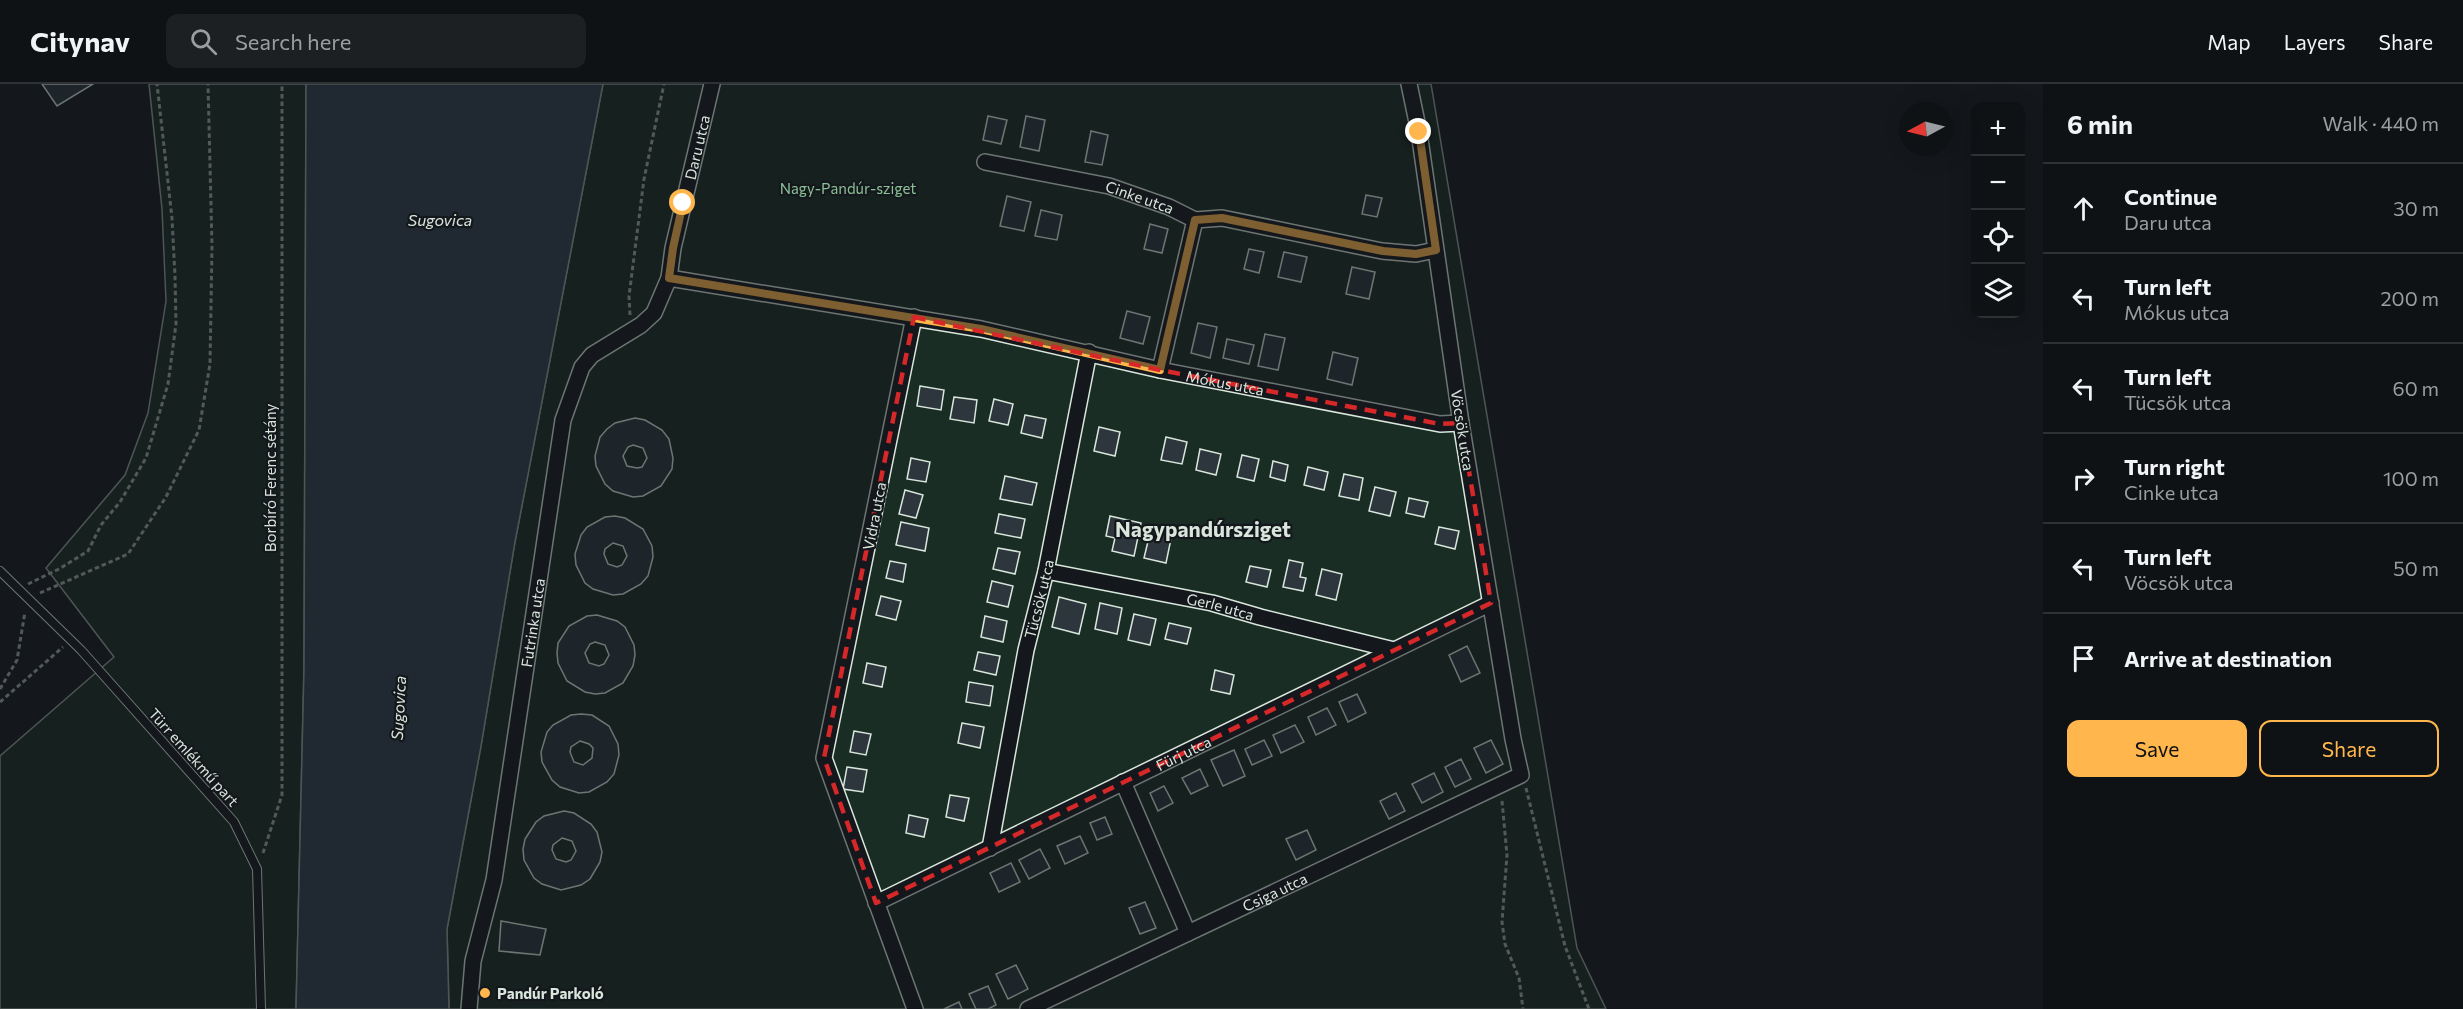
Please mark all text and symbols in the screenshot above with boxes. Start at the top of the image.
search box [166,14,586,68]
text: Citynav [30,24,130,58]
icon: search [187,25,220,58]
text: Search here [235,28,351,55]
text: Map [2207,29,2251,54]
text: Layers [2284,29,2346,54]
text: Share [2379,29,2433,54]
north arrow [1899,102,1953,156]
map controls [1971,102,2025,318]
button: + [1971,102,2025,156]
text: 6 min [2067,108,2133,139]
text: Walk · 440 m [2323,111,2439,135]
street label: Daru utca [681,113,713,181]
route end [1405,118,1431,144]
button: − [1971,156,2025,210]
street label: Cinke utca [1103,177,1177,217]
park label: Nagy-Pandúr-sziget [780,179,916,197]
text: Continue [2124,183,2217,210]
route start [669,189,695,215]
icon: ahead [2067,192,2100,225]
text: 30 m [2393,196,2439,220]
water label: Sugovica [408,210,472,229]
button: locate [1971,210,2025,264]
text: Daru utca [2124,210,2212,234]
button: layers [1971,264,2025,318]
text: Turn left [2124,273,2211,300]
icon: left [2067,282,2100,315]
text: 200 m [2381,286,2439,310]
text: Mókus utca [2124,300,2230,324]
text: Turn left [2124,363,2211,390]
street label: Mókus utca [1184,366,1266,399]
icon: left [2067,372,2100,405]
text: 60 m [2393,376,2439,400]
street label: Vöcsök utca [1448,388,1478,472]
text: Tücsök utca [2124,390,2232,414]
street label: Borbíró Ferenc sétány [261,404,279,552]
text: Turn right [2124,453,2225,480]
icon: right [2067,462,2100,495]
text: 100 m [2383,466,2439,490]
street label: Vidra utca [859,480,889,552]
text: Cinke utca [2124,480,2219,504]
district label: Nagypandúrsziget [1115,516,1291,541]
text: Turn left [2124,543,2211,570]
icon: left [2067,552,2100,585]
text: 50 m [2393,556,2439,580]
street label: Tücsök utca [1020,558,1057,640]
text: Vöcsök utca [2124,570,2233,594]
street label: Futrinka utca [517,577,548,669]
street label: Gerle utca [1185,589,1256,624]
icon: arrive [2067,642,2100,675]
text: Arrive at destination [2124,645,2332,672]
water label: Sugovica [387,675,409,741]
street label: Türr emlékmű part [145,704,243,810]
button: Save [2067,720,2247,777]
button: Share [2259,720,2439,777]
street label: Fürj utca [1153,732,1214,774]
street label: Csiga utca [1239,869,1310,915]
place label: Pandúr Parkoló [497,984,604,1002]
marker: Pandúr Parkoló [478,986,492,1000]

